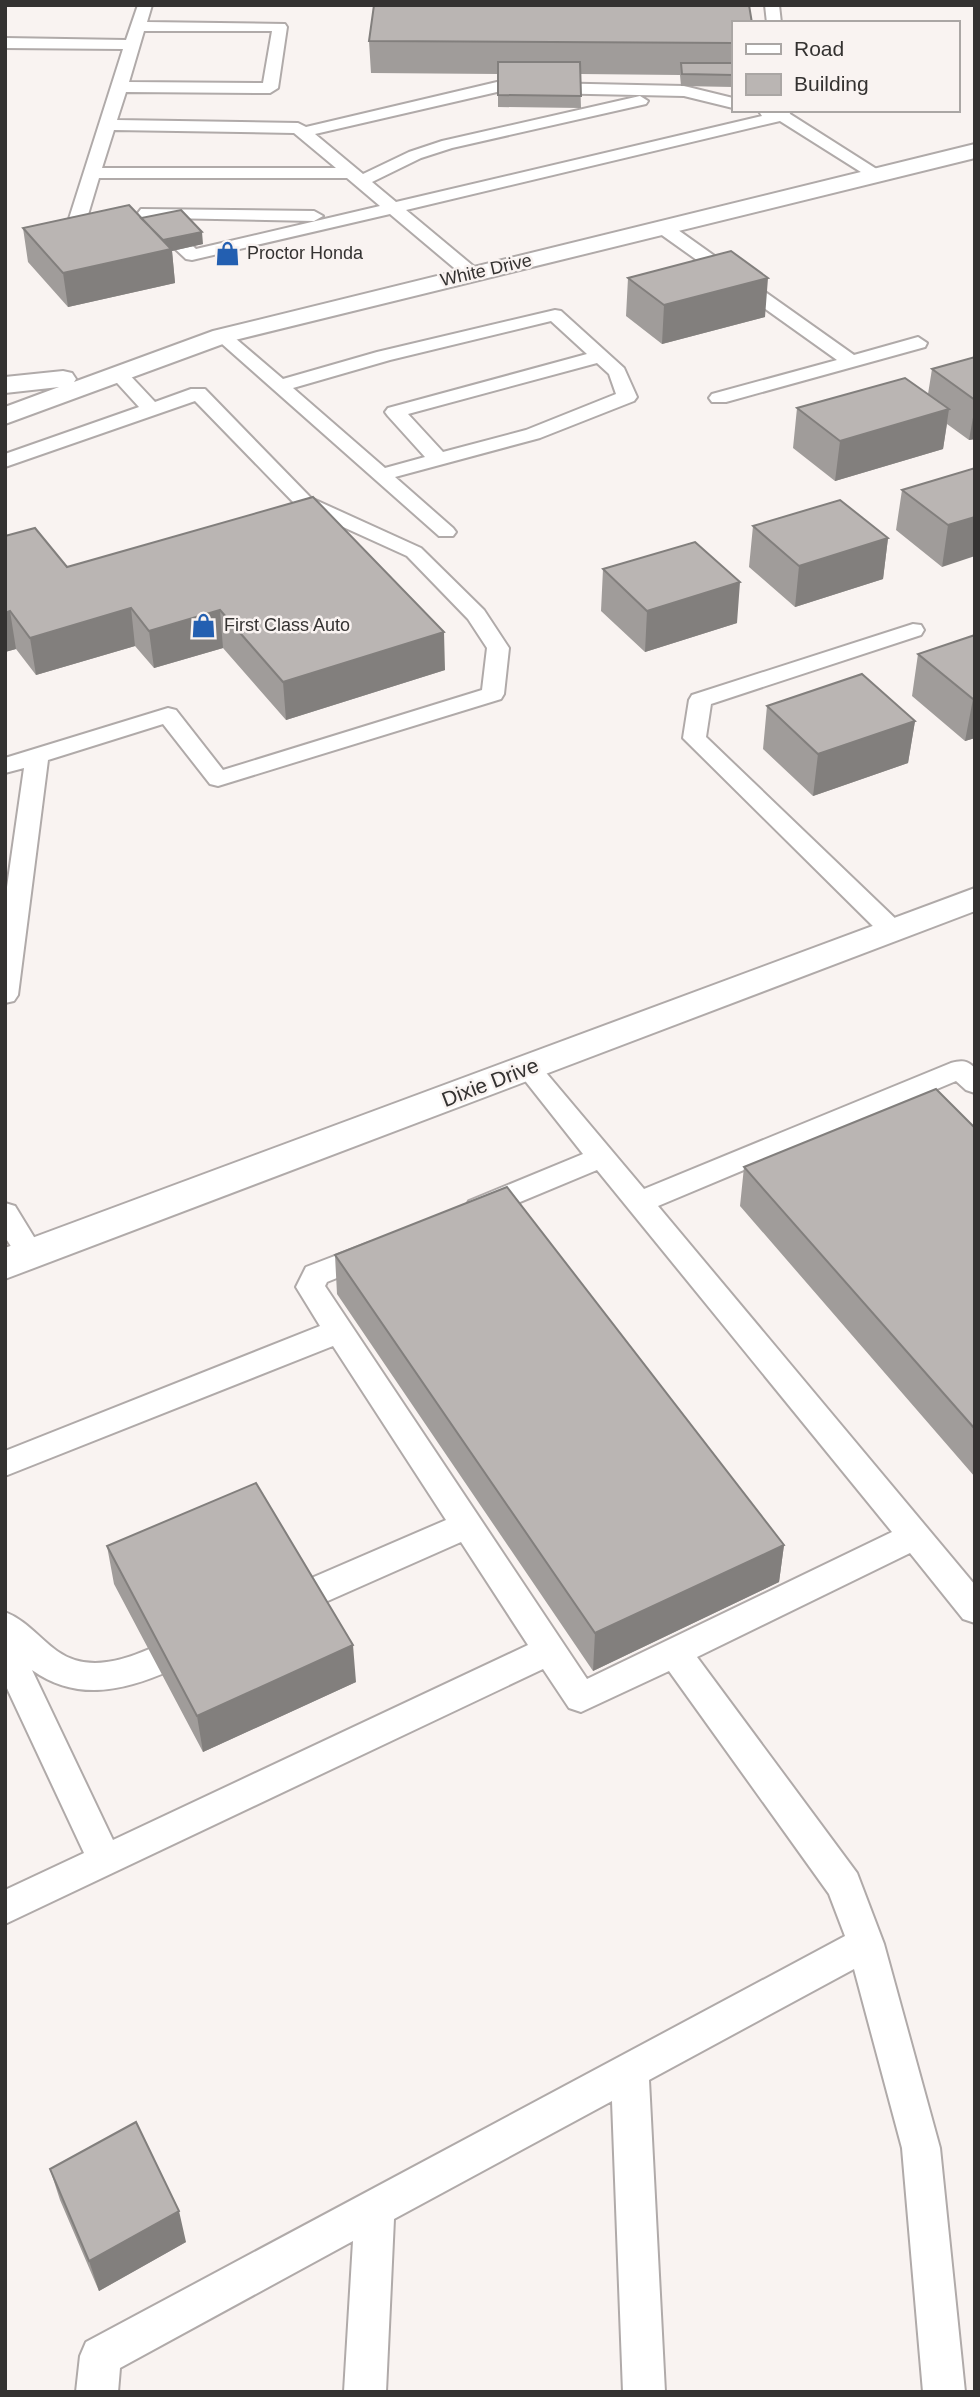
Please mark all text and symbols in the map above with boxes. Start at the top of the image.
legend [732,21,959,112]
text: Road [794,37,844,60]
text: Building [794,72,869,95]
shop icon: Proctor Honda [213,239,241,267]
place label: Proctor Honda [247,243,364,263]
street label: White Drive [438,250,534,290]
shop icon: First Class Auto [190,611,218,639]
place label: First Class Auto [224,615,350,635]
street label: Dixie Drive [438,1053,542,1111]

